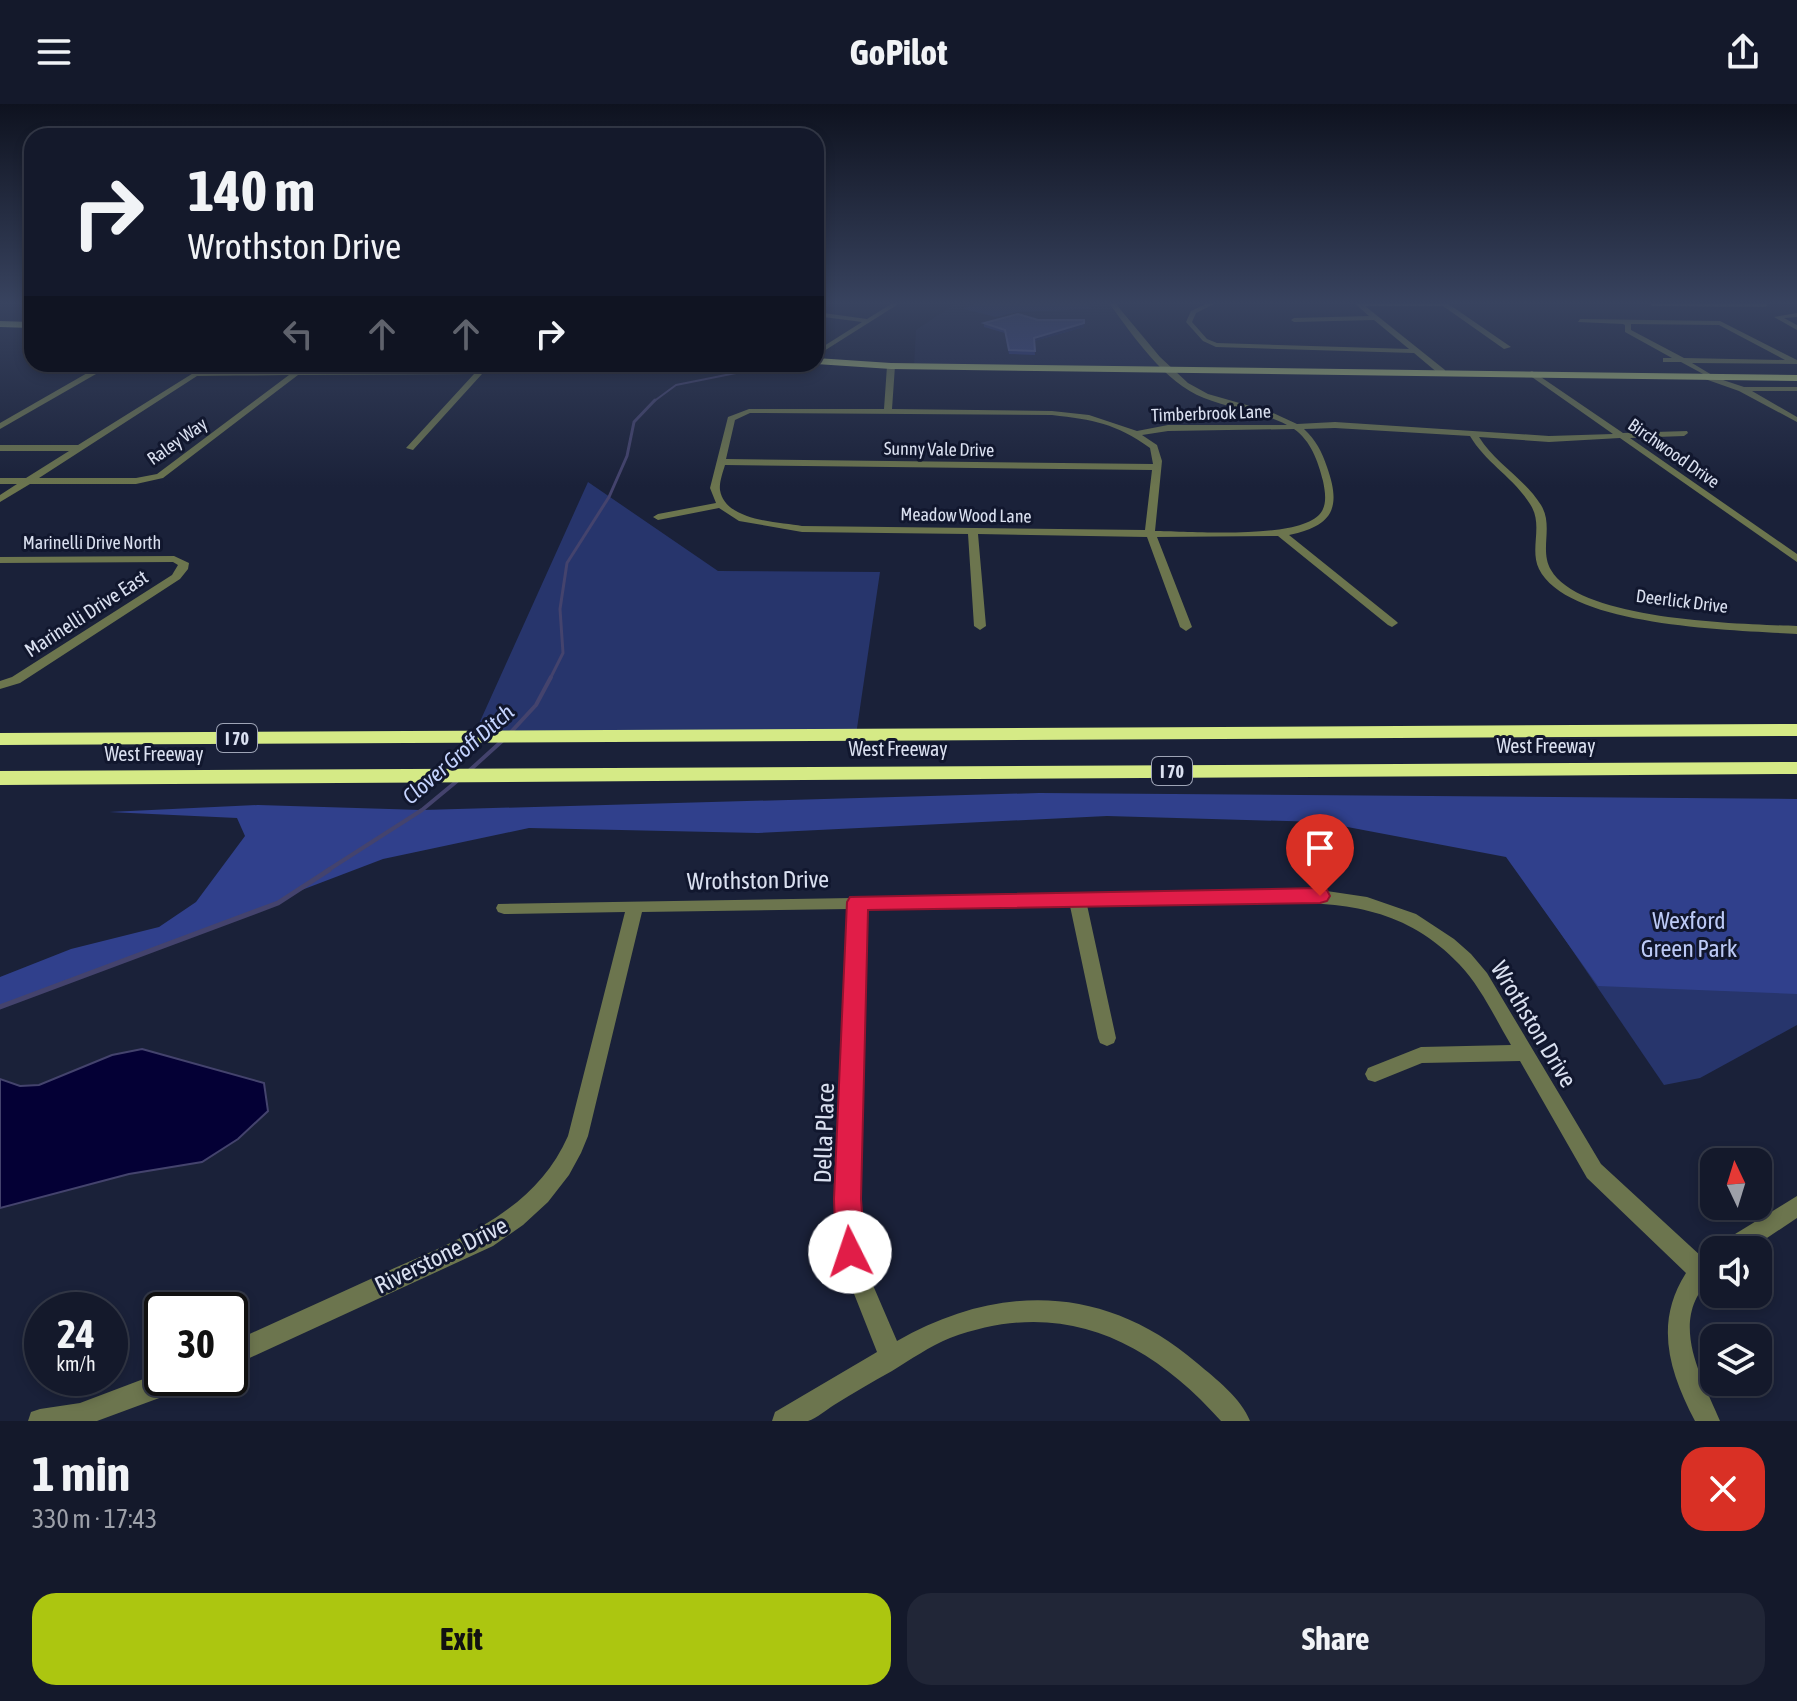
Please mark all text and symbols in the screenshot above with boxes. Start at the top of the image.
icon: menu [32,30,76,74]
icon: share [1721,30,1765,74]
text: GoPilot [849,31,948,73]
text: 140 m [188,159,315,223]
icon: right [56,160,160,264]
text: Wrothston Drive [188,225,401,267]
icon: left [276,312,320,356]
icon: ahead [360,312,404,356]
icon: ahead [444,312,488,356]
icon: right [528,312,572,356]
street label: Timberbrook Lane [1151,400,1271,426]
street label: Raley Way [143,413,211,469]
street label: Birchwood Drive [1624,414,1724,492]
street label: Sunny Vale Drive [884,438,994,460]
street label: Meadow Wood Lane [900,503,1032,527]
street label: Marinelli Drive North [23,532,161,553]
street label: Marinelli Drive East [20,565,152,661]
street label: Deerlick Drive [1635,585,1729,617]
water label: Clover Groff Ditch [397,698,519,809]
road number: I 70 [217,724,257,752]
street label: West Freeway [1496,734,1596,757]
street label: West Freeway [848,737,948,760]
street label: West Freeway [104,742,204,765]
road number: I 70 [1152,757,1192,785]
pin [1286,814,1354,896]
icon: arrive [1298,826,1342,870]
street label: Wrothston Drive [687,865,829,895]
park label: Wexford Green Park [1641,907,1738,962]
street label: Wrothston Drive [1486,956,1582,1092]
street label: Della Place [809,1082,839,1184]
north arrow [1700,1148,1772,1220]
map controls [1700,1148,1772,1396]
position arrow [808,1210,892,1294]
street label: Riverstone Drive [370,1211,512,1299]
button: sound [1700,1236,1772,1308]
speed limit sign: 30 [144,1292,248,1396]
text: 24 [57,1311,95,1356]
button: layers [1700,1324,1772,1396]
text: km/h [56,1352,96,1375]
text: 1 min [32,1446,130,1501]
button: close [1681,1447,1765,1531]
text: 330 m · 17:43 [32,1504,157,1534]
button: Exit [32,1593,891,1685]
button: Share [907,1593,1765,1685]

